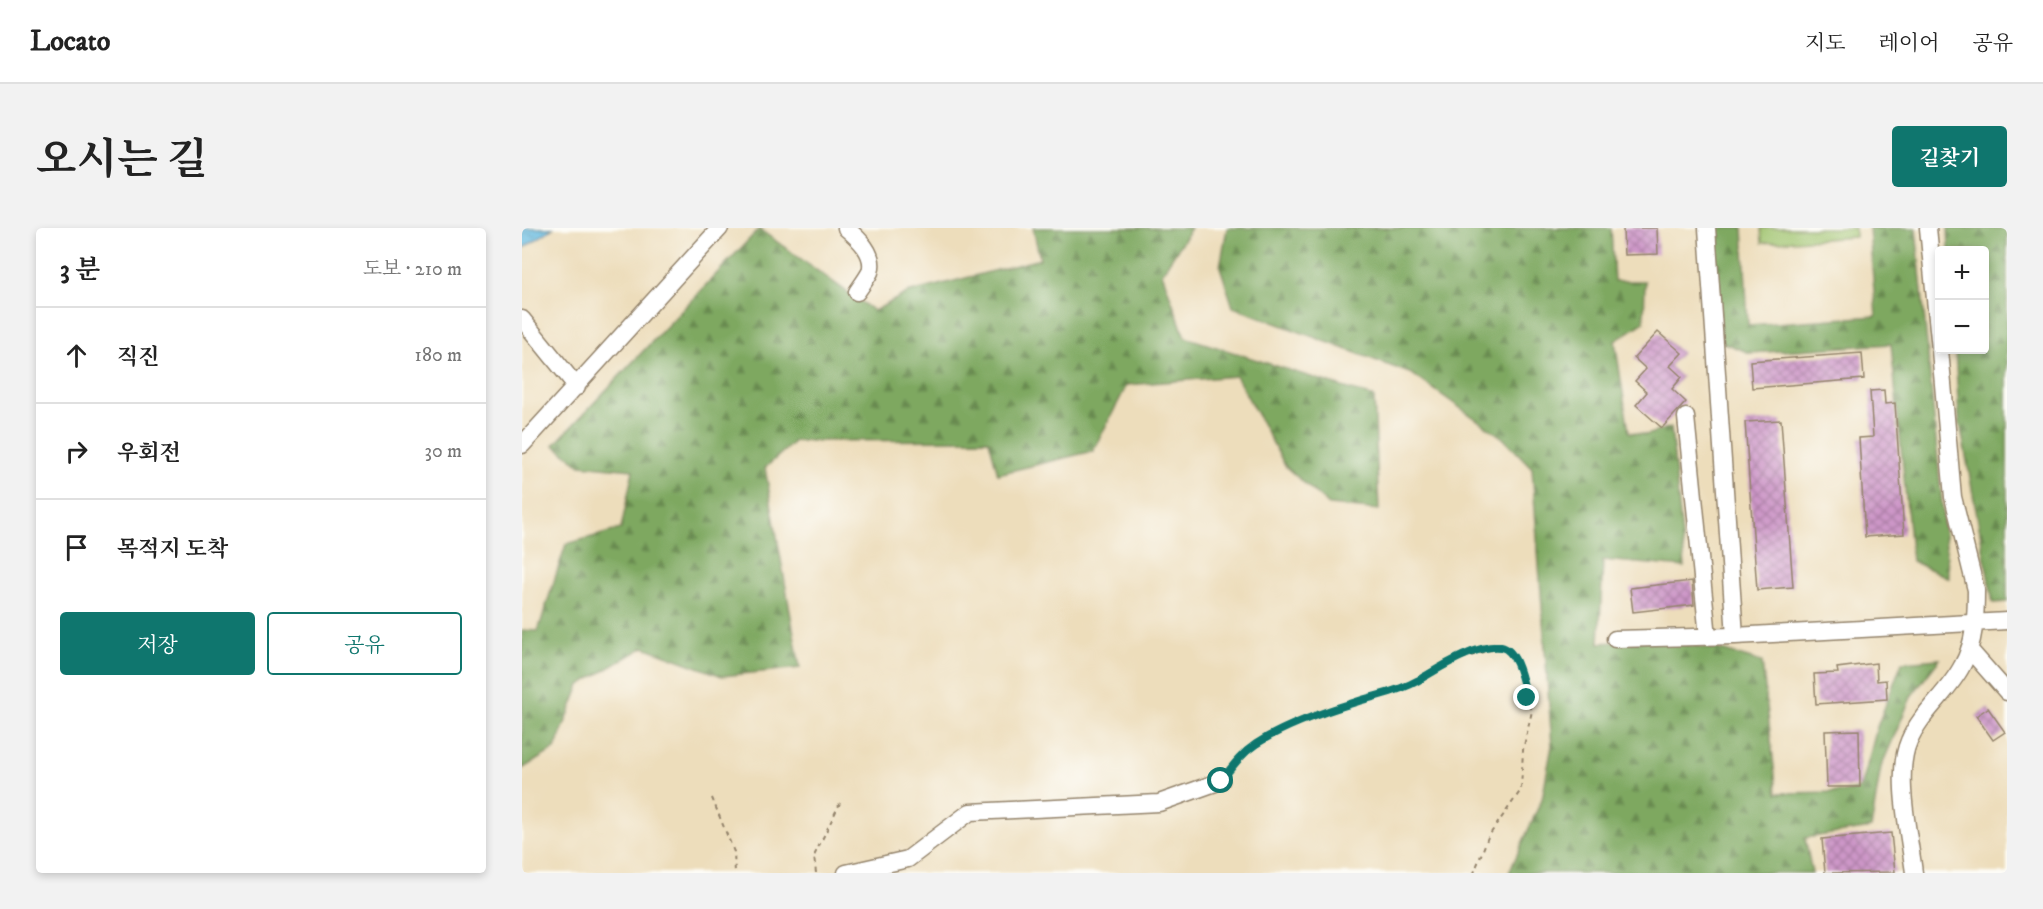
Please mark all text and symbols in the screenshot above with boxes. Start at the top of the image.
text: Locato [30,24,110,59]
text: 지도 [1805,31,1846,57]
text: 레이어 [1879,31,1939,57]
text: 공유 [1972,31,2013,57]
button: 길찾기 [1892,126,2007,187]
text: 오시는 길 [36,135,207,187]
map controls [1935,246,1989,354]
button: + [1935,246,1989,300]
text: 3 분 [60,254,100,287]
text: 도보 · 210 m [363,257,462,282]
button: − [1935,300,1989,354]
icon: ahead [60,339,93,372]
text: 180 m [415,343,462,368]
text: 직진 [117,344,160,371]
icon: right [60,435,93,468]
text: 30 m [424,439,462,464]
text: 우회전 [117,440,181,467]
icon: arrive [60,531,93,564]
text: 목적지 도착 [117,536,228,563]
button: 저장 [60,612,255,675]
button: 공유 [267,612,462,675]
route end [1513,684,1539,710]
route start [1207,767,1233,793]

